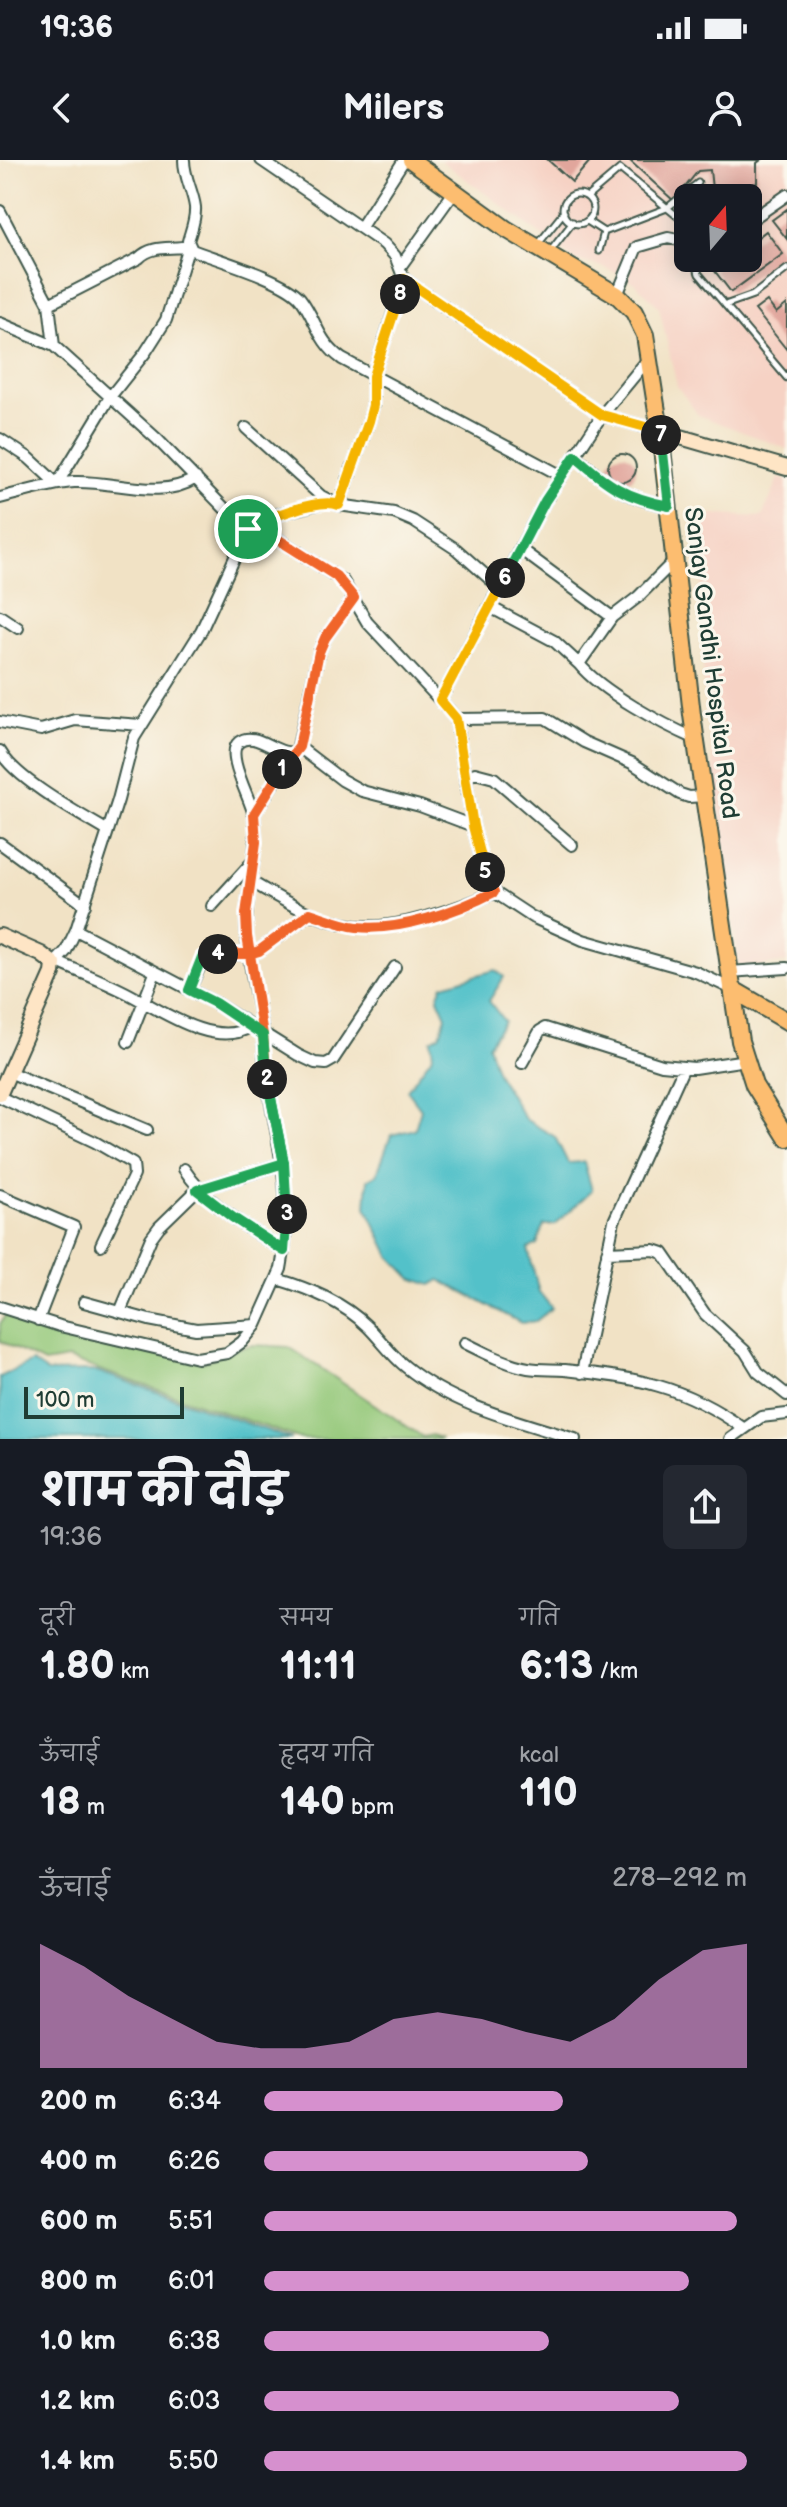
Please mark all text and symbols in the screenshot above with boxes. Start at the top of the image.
text: 19:36 [40,10,113,46]
icon: back [40,86,84,130]
icon: person [703,86,747,130]
text: Milers [343,87,444,130]
north arrow [674,184,762,272]
map controls [674,184,762,272]
pin: 8 [380,274,420,314]
text: 8 [393,280,407,307]
pin: 7 [641,415,681,455]
text: 7 [655,421,667,448]
pin [214,495,282,563]
street label: Sanjay Gandhi Hospital Road [678,506,745,820]
icon: arrive [226,507,270,551]
pin: 6 [485,558,525,598]
text: 6 [498,564,512,591]
pin: 1 [262,749,302,789]
text: 1 [277,755,287,782]
pin: 5 [465,852,505,892]
text: 5 [479,858,491,885]
pin: 4 [198,934,238,974]
text: 4 [212,940,224,967]
pin: 2 [247,1059,287,1099]
text: 2 [260,1065,274,1092]
pin: 3 [267,1194,307,1234]
text: 3 [281,1200,293,1227]
scale bar [24,1383,184,1419]
text: 100 m [36,1387,95,1414]
text: शाम की दौड़ [40,1465,287,1518]
button: share [663,1465,747,1549]
text: 19:36 [40,1522,102,1553]
text: दूरी [40,1605,75,1632]
text: समय [280,1605,332,1632]
text: गति [519,1605,559,1632]
text: 1.80 [40,1642,115,1690]
text: 11:11 [280,1642,357,1690]
text: 6:13 [519,1642,593,1690]
text: km [115,1658,150,1685]
text: /km [593,1658,638,1685]
text: ऊँचाई [40,1741,99,1768]
text: हृदय गति [280,1741,373,1768]
text: kcal [519,1742,559,1769]
text: 110 [519,1769,578,1817]
text: 18 [40,1778,81,1826]
text: 140 [280,1778,345,1826]
text: m [81,1794,105,1821]
text: bpm [345,1794,394,1821]
text: 278–292 m [612,1863,747,1894]
text: ऊँचाई [40,1873,110,1904]
text: 200 m [40,2086,117,2117]
text: 6:34 [168,2086,221,2117]
text: 400 m [40,2146,117,2177]
text: 6:26 [168,2146,220,2177]
text: 600 m [40,2206,117,2237]
text: 5:51 [168,2206,213,2237]
text: 800 m [40,2266,117,2297]
text: 6:01 [168,2266,215,2297]
text: 1.0 km [40,2326,116,2357]
text: 6:38 [168,2326,220,2357]
text: 1.2 km [40,2386,115,2417]
text: 6:03 [168,2386,220,2417]
text: 1.4 km [40,2446,115,2477]
text: 5:50 [168,2446,218,2477]

